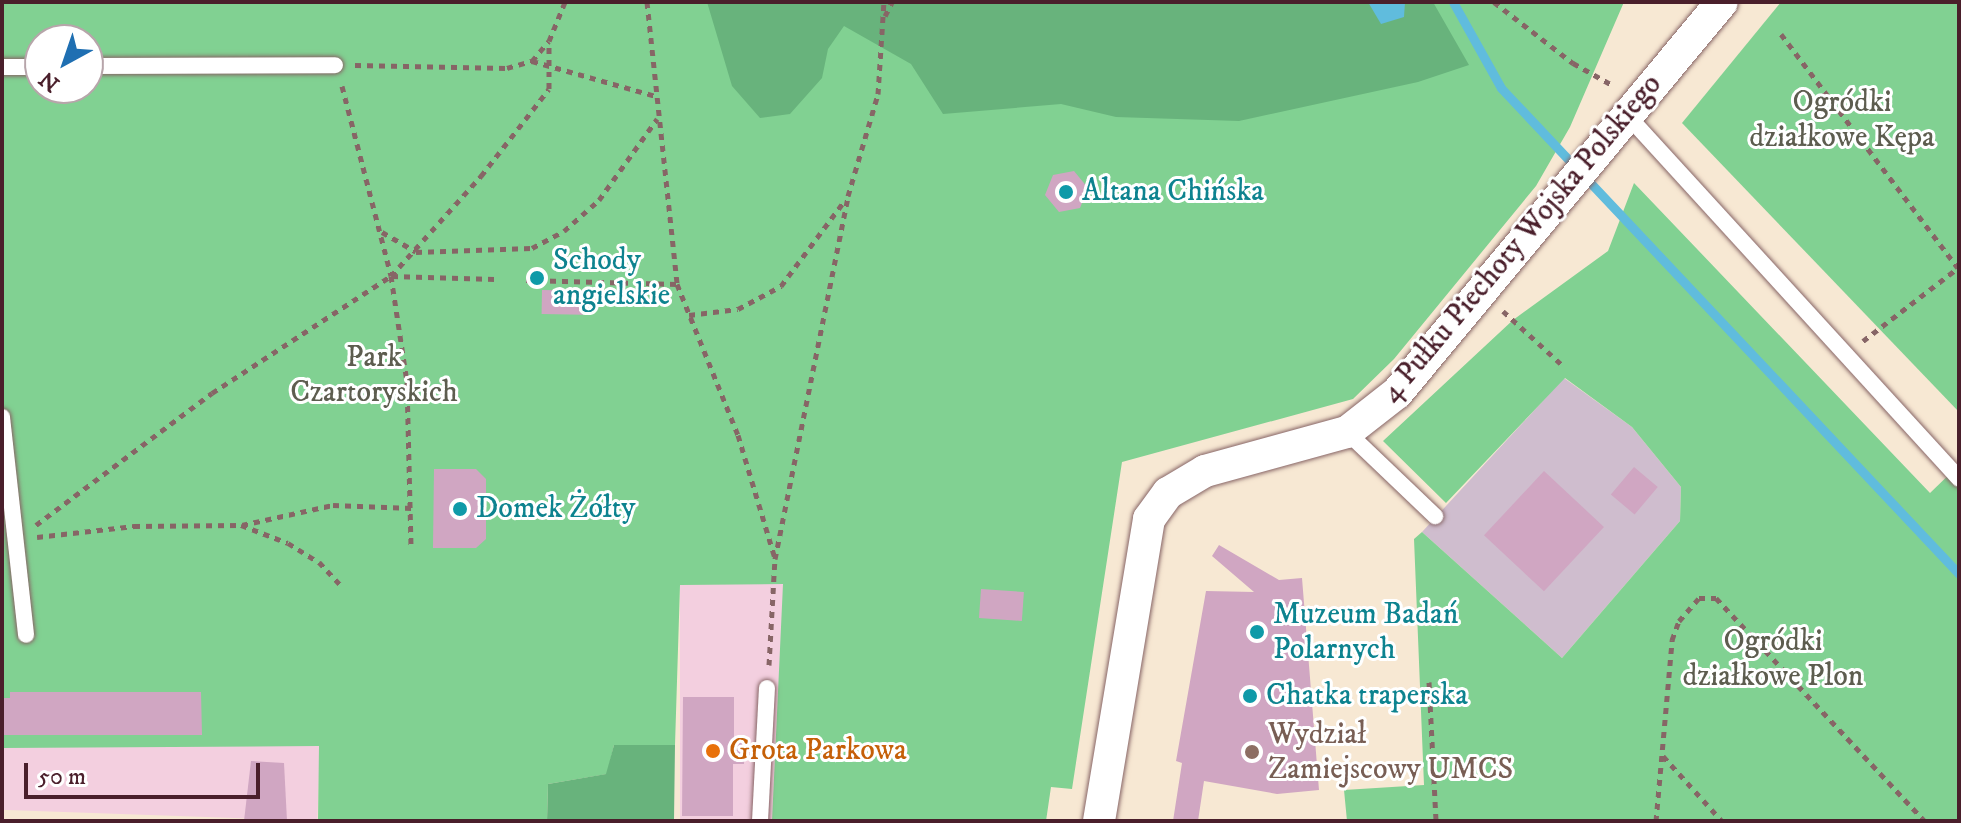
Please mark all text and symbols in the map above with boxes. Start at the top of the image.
north arrow [24,24,104,104]
text: N [34,65,65,97]
street label: 4 Pułku Piechoty Wojska Polskiego [1374,67,1670,411]
park label: Ogródki działkowe Kępa [1749,85,1935,156]
place label: Altana Chińska [1082,174,1264,210]
marker: Altana Chińska [1057,183,1075,201]
place label: Schody angielskie [553,243,670,314]
marker: Schody angielskie [528,269,546,287]
park label: Park Czartoryskich [290,340,458,410]
place label: Domek Żółty [476,491,636,527]
marker: Domek Żółty [451,500,469,518]
place label: Muzeum Badań Polarnych [1273,597,1458,668]
marker: Muzeum Badań Polarnych [1248,623,1266,641]
park label: Ogródki działkowe Plon [1682,624,1864,694]
place label: Chatka traperska [1266,678,1468,714]
marker: Chatka traperska [1241,687,1259,705]
place label: Wydział Zamiejscowy UMCS [1268,717,1513,788]
place label: Grota Parkowa [729,733,907,769]
marker: Grota Parkowa [704,742,722,760]
marker: Wydział Zamiejscowy UMCS [1243,743,1261,761]
scale bar [28,747,264,797]
text: 50 m [38,762,86,792]

